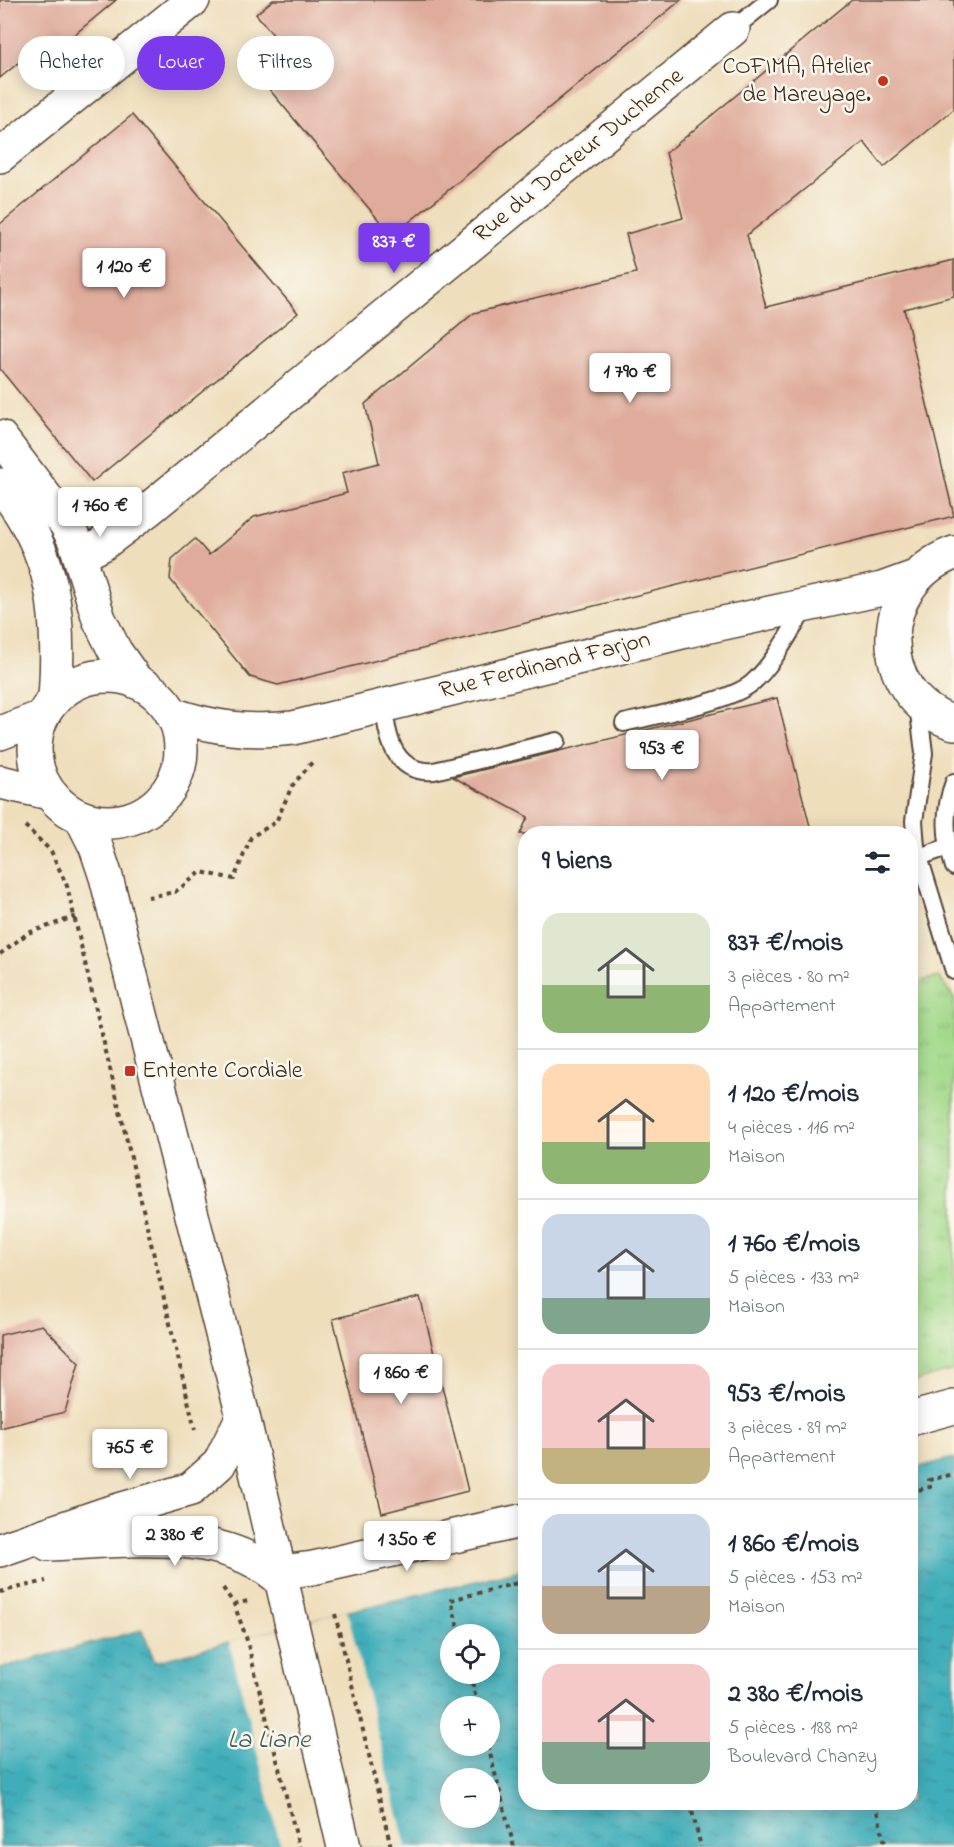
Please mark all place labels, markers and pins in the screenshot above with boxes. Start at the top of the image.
place label: COFIMA, Atelier de Mareyage. [722,50,872,114]
marker: COFIMA, Atelier de Mareyage. [876,74,890,88]
pin: 837 € [352,223,436,274]
pin: 1 120 € [69,248,179,299]
pin: 1 790 € [575,353,685,404]
pin: 1 760 € [45,487,155,538]
pin: 953 € [620,730,704,781]
place label: Entente Cordiale [142,1054,303,1089]
marker: Entente Cordiale [123,1064,137,1078]
pin: 1 860 € [346,1354,456,1405]
pin: 765 € [88,1429,172,1480]
pin: 2 380 € [120,1516,230,1567]
pin: 1 350 € [352,1521,462,1572]

